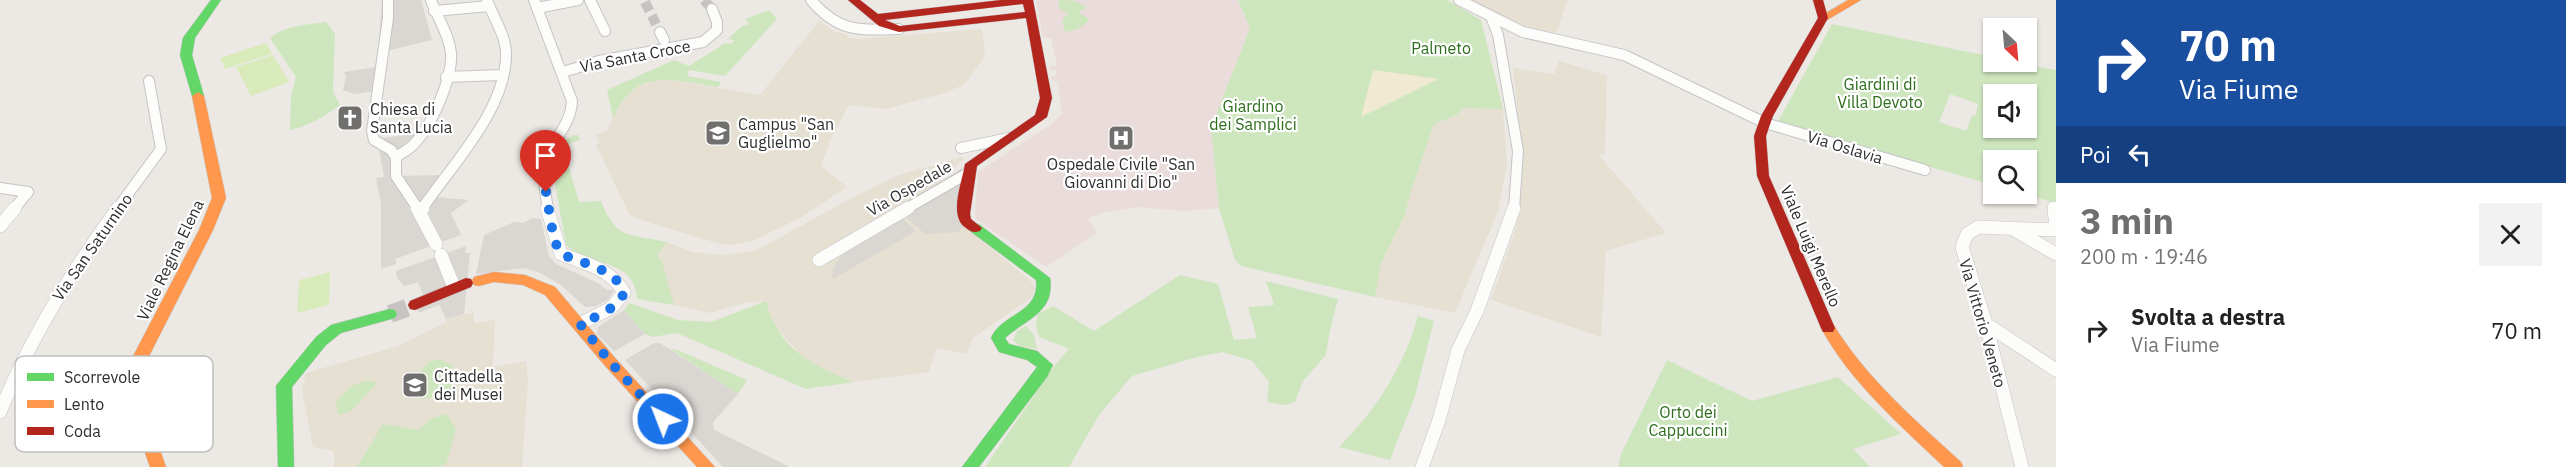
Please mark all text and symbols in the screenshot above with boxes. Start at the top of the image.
north arrow [1983,18,2037,72]
map controls [1983,18,2037,204]
text: 70 m [2179,18,2277,73]
icon: right [2080,24,2158,102]
street label: Via Santa Croce [578,35,692,77]
park label: Palmeto [1411,38,1471,58]
text: Via Fiume [2179,71,2299,106]
park label: Giardini di Villa Devoto [1837,74,1923,112]
button: sound [1983,84,2037,138]
park label: Giardino dei Samplici [1209,96,1297,134]
place label: Chiesa di Santa Lucia [370,99,453,137]
church icon: Chiesa di Santa Lucia [335,103,365,133]
place label: Campus "San Guglielmo" [738,114,834,152]
school or university icon: Campus "San Guglielmo" [703,118,733,148]
hospital icon: Ospedale Civile "San Giovanni di Dio" [1106,123,1136,153]
street label: Via Oslavia [1805,126,1886,168]
pin [520,130,571,192]
icon: left [2123,138,2156,171]
icon: arrive [529,139,562,172]
text: Poi [2080,140,2111,169]
button: search [1983,150,2037,204]
place label: Ospedale Civile "San Giovanni di Dio" [1047,154,1195,192]
street label: Via Ospedale [863,156,955,220]
street label: Viale Luigi Merello [1776,182,1846,310]
street label: Via San Saturnino [48,189,136,304]
street label: Viale Regina Elena [132,196,208,324]
text: 3 min [2080,197,2174,244]
button: close [2479,203,2542,266]
text: 200 m · 19:46 [2080,243,2208,270]
street label: Via Vittorio Veneto [1955,256,2011,390]
text: Svolta a destra [2131,302,2285,331]
icon: right [2080,314,2113,347]
text: 70 m [2491,316,2542,345]
text: Via Fiume [2131,331,2220,358]
legend [15,356,213,452]
place label: Cittadella dei Musei [434,366,503,404]
text: Scorrevole [64,367,141,387]
school or university icon: Cittadella dei Musei [400,370,430,400]
position arrow [631,387,695,451]
text: Lento [64,394,104,414]
park label: Orto dei Cappuccini [1648,402,1728,440]
text: Coda [64,421,101,441]

